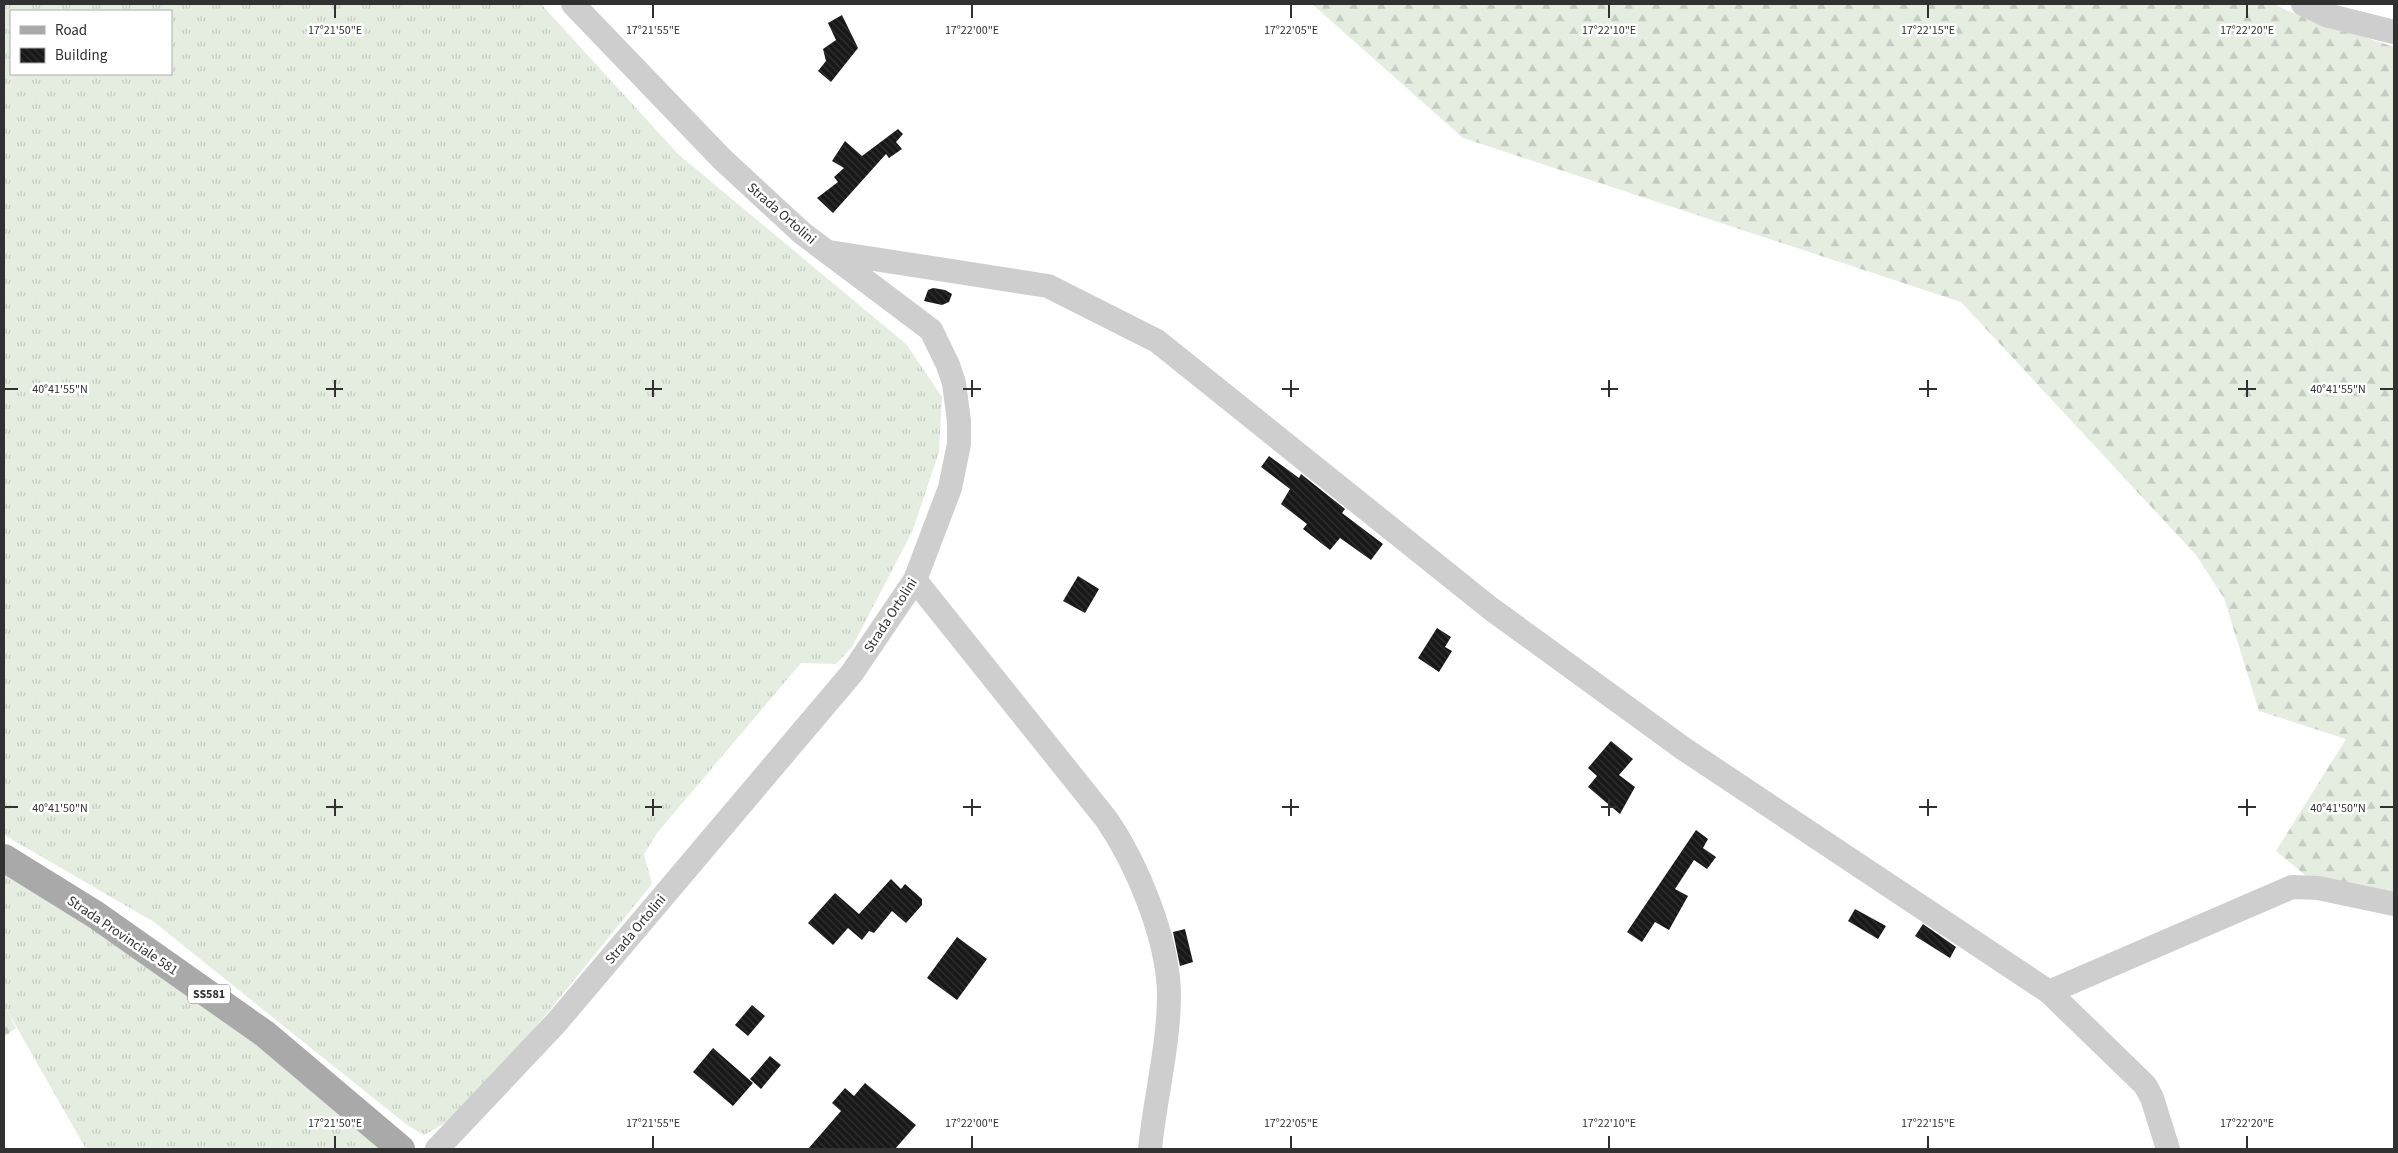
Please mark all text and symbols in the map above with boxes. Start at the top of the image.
legend [10,10,172,75]
text: Road [55,20,87,41]
text: 17°21'50"E [308,22,362,39]
text: 17°21'55"E [626,22,680,39]
text: 17°22'00"E [945,22,999,39]
text: 17°22'05"E [1264,22,1318,39]
text: 17°22'10"E [1582,22,1636,39]
text: 17°22'15"E [1901,22,1955,39]
text: 17°22'20"E [2220,22,2274,39]
text: Building [55,45,108,66]
street label: Strada Ortolini [743,178,820,249]
text: 40°41'55"N [32,381,88,398]
text: 40°41'55"N [2310,381,2366,398]
street label: Strada Ortolini [859,574,923,657]
text: 40°41'50"N [32,800,88,817]
text: 40°41'50"N [2310,800,2366,817]
street label: Strada Ortolini [601,890,671,969]
street label: Strada Provinciale 581 [63,891,182,980]
road number: SS581 [188,984,230,1004]
text: 17°21'50"E [308,1115,362,1132]
text: 17°21'55"E [626,1115,680,1132]
text: 17°22'00"E [945,1115,999,1132]
text: 17°22'05"E [1264,1115,1318,1132]
text: 17°22'10"E [1582,1115,1636,1132]
text: 17°22'15"E [1901,1115,1955,1132]
text: 17°22'20"E [2220,1115,2274,1132]

